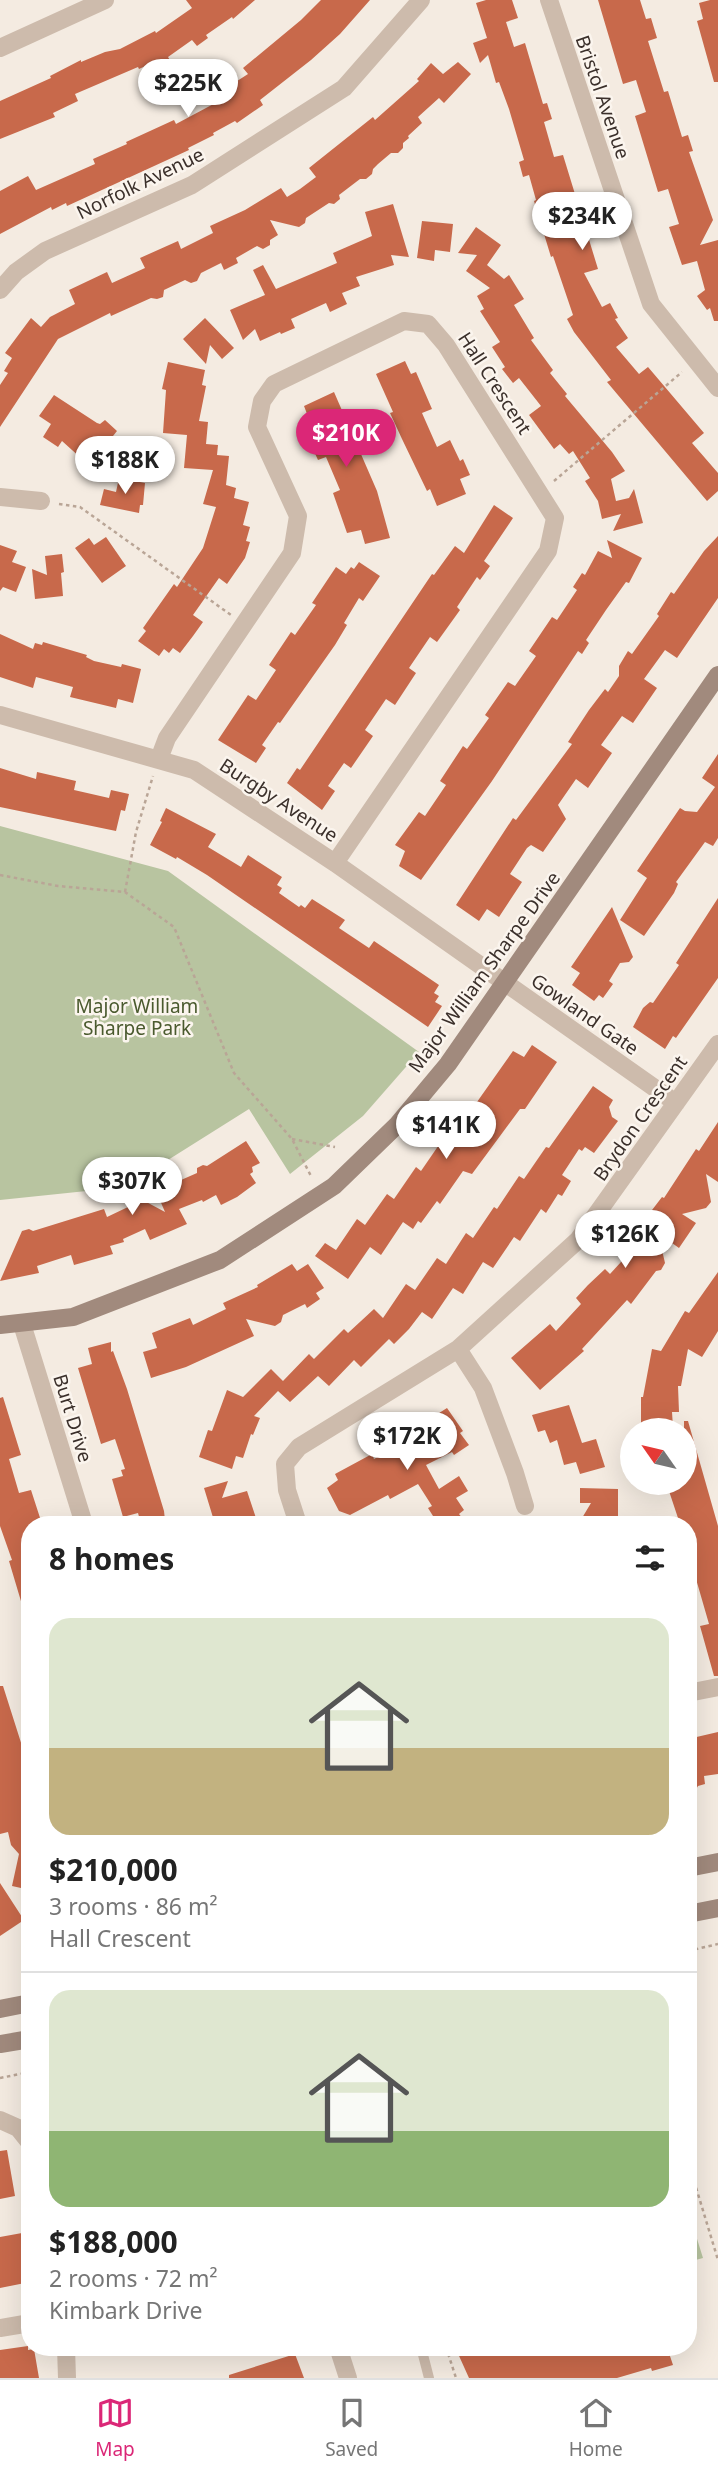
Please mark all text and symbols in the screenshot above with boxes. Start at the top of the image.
street label: Bristol Avenue [570,32,636,162]
pin: $225K [139,60,237,119]
text: $225K [154,66,222,98]
street label: Norfolk Avenue [72,141,208,225]
pin: $234K [533,192,631,252]
text: $234K [548,199,616,231]
street label: Hall Crescent [452,327,538,439]
pin: $210K [297,410,395,469]
text: $210K [312,416,380,448]
pin: $188K [76,436,174,496]
text: $188K [91,443,159,475]
street label: Burgby Avenue [215,752,343,848]
street label: Major William Sharpe Drive [402,866,566,1078]
street label: Gowland Gate [526,967,644,1061]
park label: Major William Sharpe Park [76,993,198,1041]
street label: Brydon Crescent [587,1050,693,1186]
pin: $141K [397,1102,495,1161]
text: $141K [412,1108,480,1140]
pin: $307K [83,1158,181,1217]
text: $307K [98,1164,166,1196]
pin: $126K [576,1210,674,1270]
text: $126K [591,1217,659,1249]
street label: Burt Drive [47,1371,99,1465]
pin: $172K [358,1412,456,1472]
north arrow [620,1418,696,1494]
map controls [620,1418,697,1495]
text: $172K [373,1419,441,1451]
text: 8 homes [49,1538,174,1579]
icon: filters [631,1539,669,1577]
icon: home [296,1663,422,1789]
text: $210,000 [49,1849,178,1890]
text: 3 rooms · 86 m² [49,1890,218,1922]
text: Hall Crescent [49,1922,191,1954]
icon: home [296,2035,422,2161]
text: $188,000 [49,2221,178,2262]
text: 2 rooms · 72 m² [49,2262,218,2294]
text: Kimbark Drive [49,2294,202,2326]
tab: Map [95,2394,135,2462]
tab: Saved [325,2394,378,2462]
tab: Home [569,2394,623,2462]

